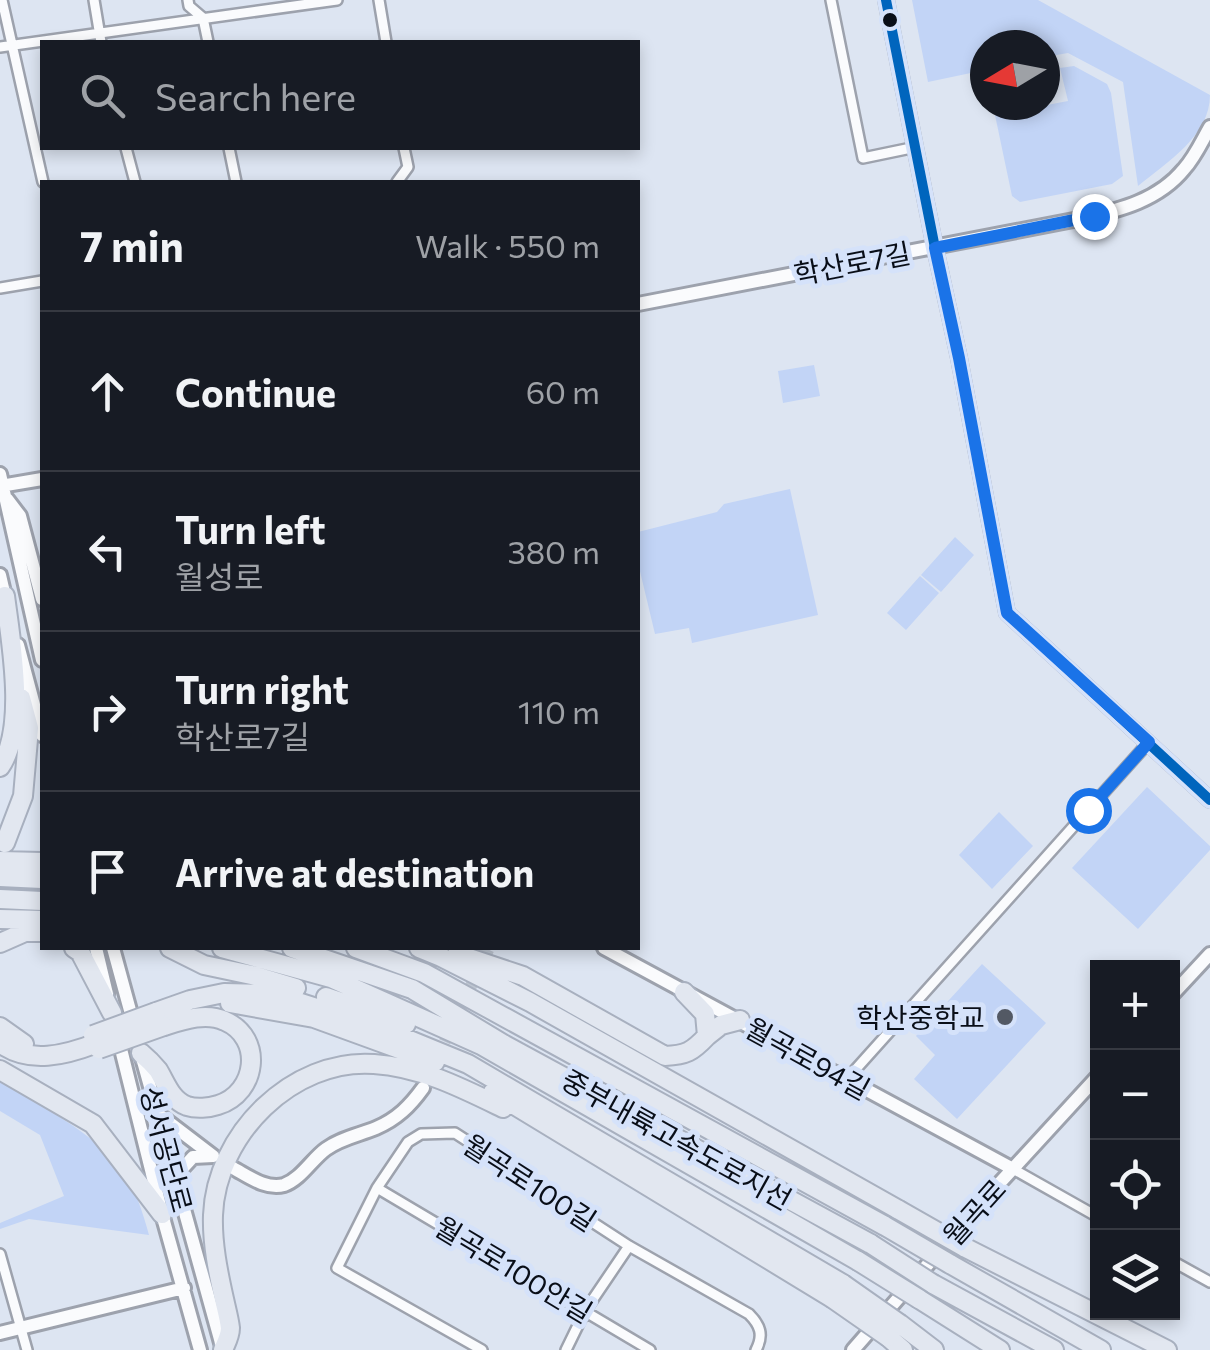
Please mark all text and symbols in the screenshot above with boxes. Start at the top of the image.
unlabelled marker [880,10,900,30]
north arrow [970,30,1060,120]
search box [40,40,640,150]
icon: search [75,68,130,123]
text: Search here [155,72,356,119]
route end [1072,194,1118,240]
text: 7 min [80,219,184,271]
text: Walk · 550 m [415,225,600,265]
street label: 학산로7길 [791,235,913,291]
icon: ahead [80,364,135,419]
text: Continue [175,368,336,415]
text: 60 m [526,371,600,411]
text: Turn left [175,505,326,552]
icon: left [80,524,135,579]
text: 380 m [507,531,600,571]
text: 월성로 [175,556,263,596]
text: Turn right [175,665,349,712]
icon: right [80,684,135,739]
text: 110 m [518,691,600,731]
text: 학산로7길 [175,716,310,756]
route start [1066,788,1112,834]
icon: arrive [80,844,135,899]
text: Arrive at destination [175,848,534,895]
map controls [1090,960,1180,1320]
button: + [1090,960,1180,1050]
place label: 학산중학교 [856,1000,985,1034]
marker: 학산중학교 [994,1006,1016,1028]
street label: 월곡로94길 [740,1010,876,1106]
button: − [1090,1050,1180,1140]
street label: 중부내륙고속도로지선 [556,1062,798,1216]
street label: 성서공단로 [134,1082,200,1216]
street label: 월곡로100길 [457,1126,603,1238]
button: locate [1090,1140,1180,1230]
street label: 월곡로 [936,1172,1012,1252]
street label: 월곡로100안길 [429,1209,599,1329]
button: layers [1090,1230,1180,1320]

